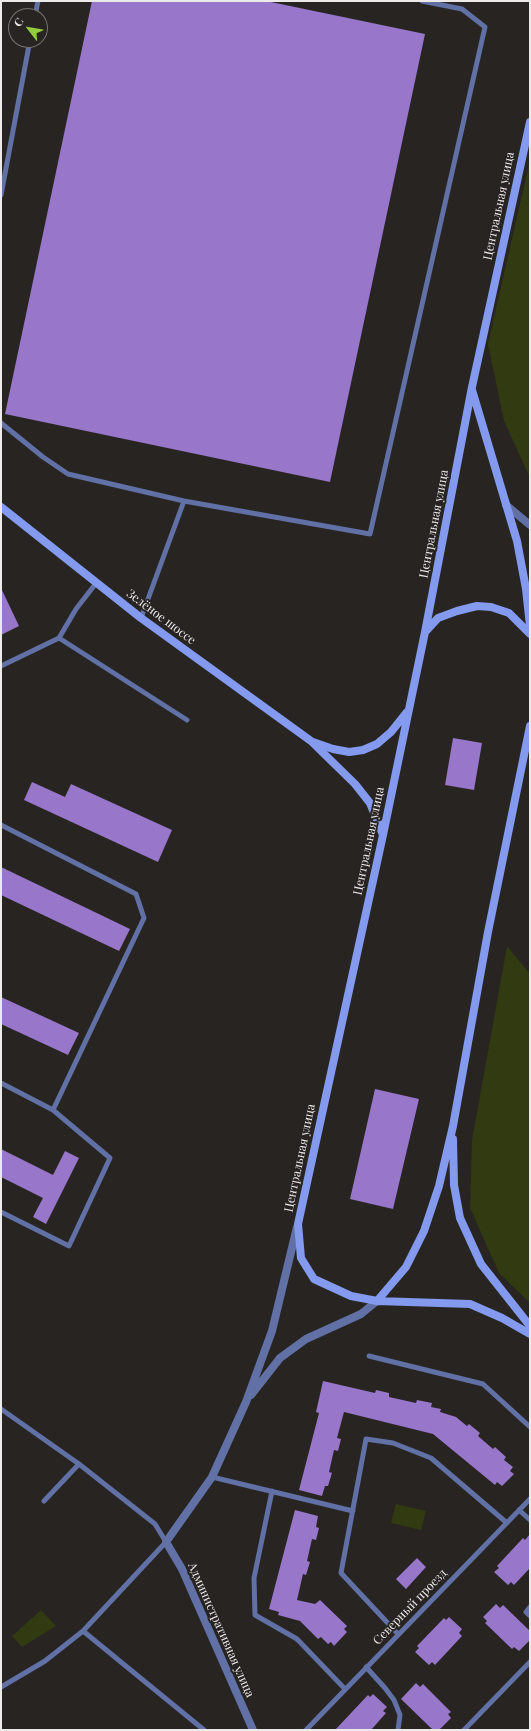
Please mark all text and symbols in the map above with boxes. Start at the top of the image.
north arrow [8,8,48,48]
text: С [10,15,27,29]
street label: Центральная улица [481,151,517,261]
street label: Центральная улица [416,469,452,579]
street label: Зелёное шоссе [124,586,198,648]
street label: Центральная улица [351,786,387,896]
street label: Центральная улица [282,1103,318,1213]
street label: Административная улица [185,1560,257,1700]
street label: Северный проезд [370,1566,450,1648]

